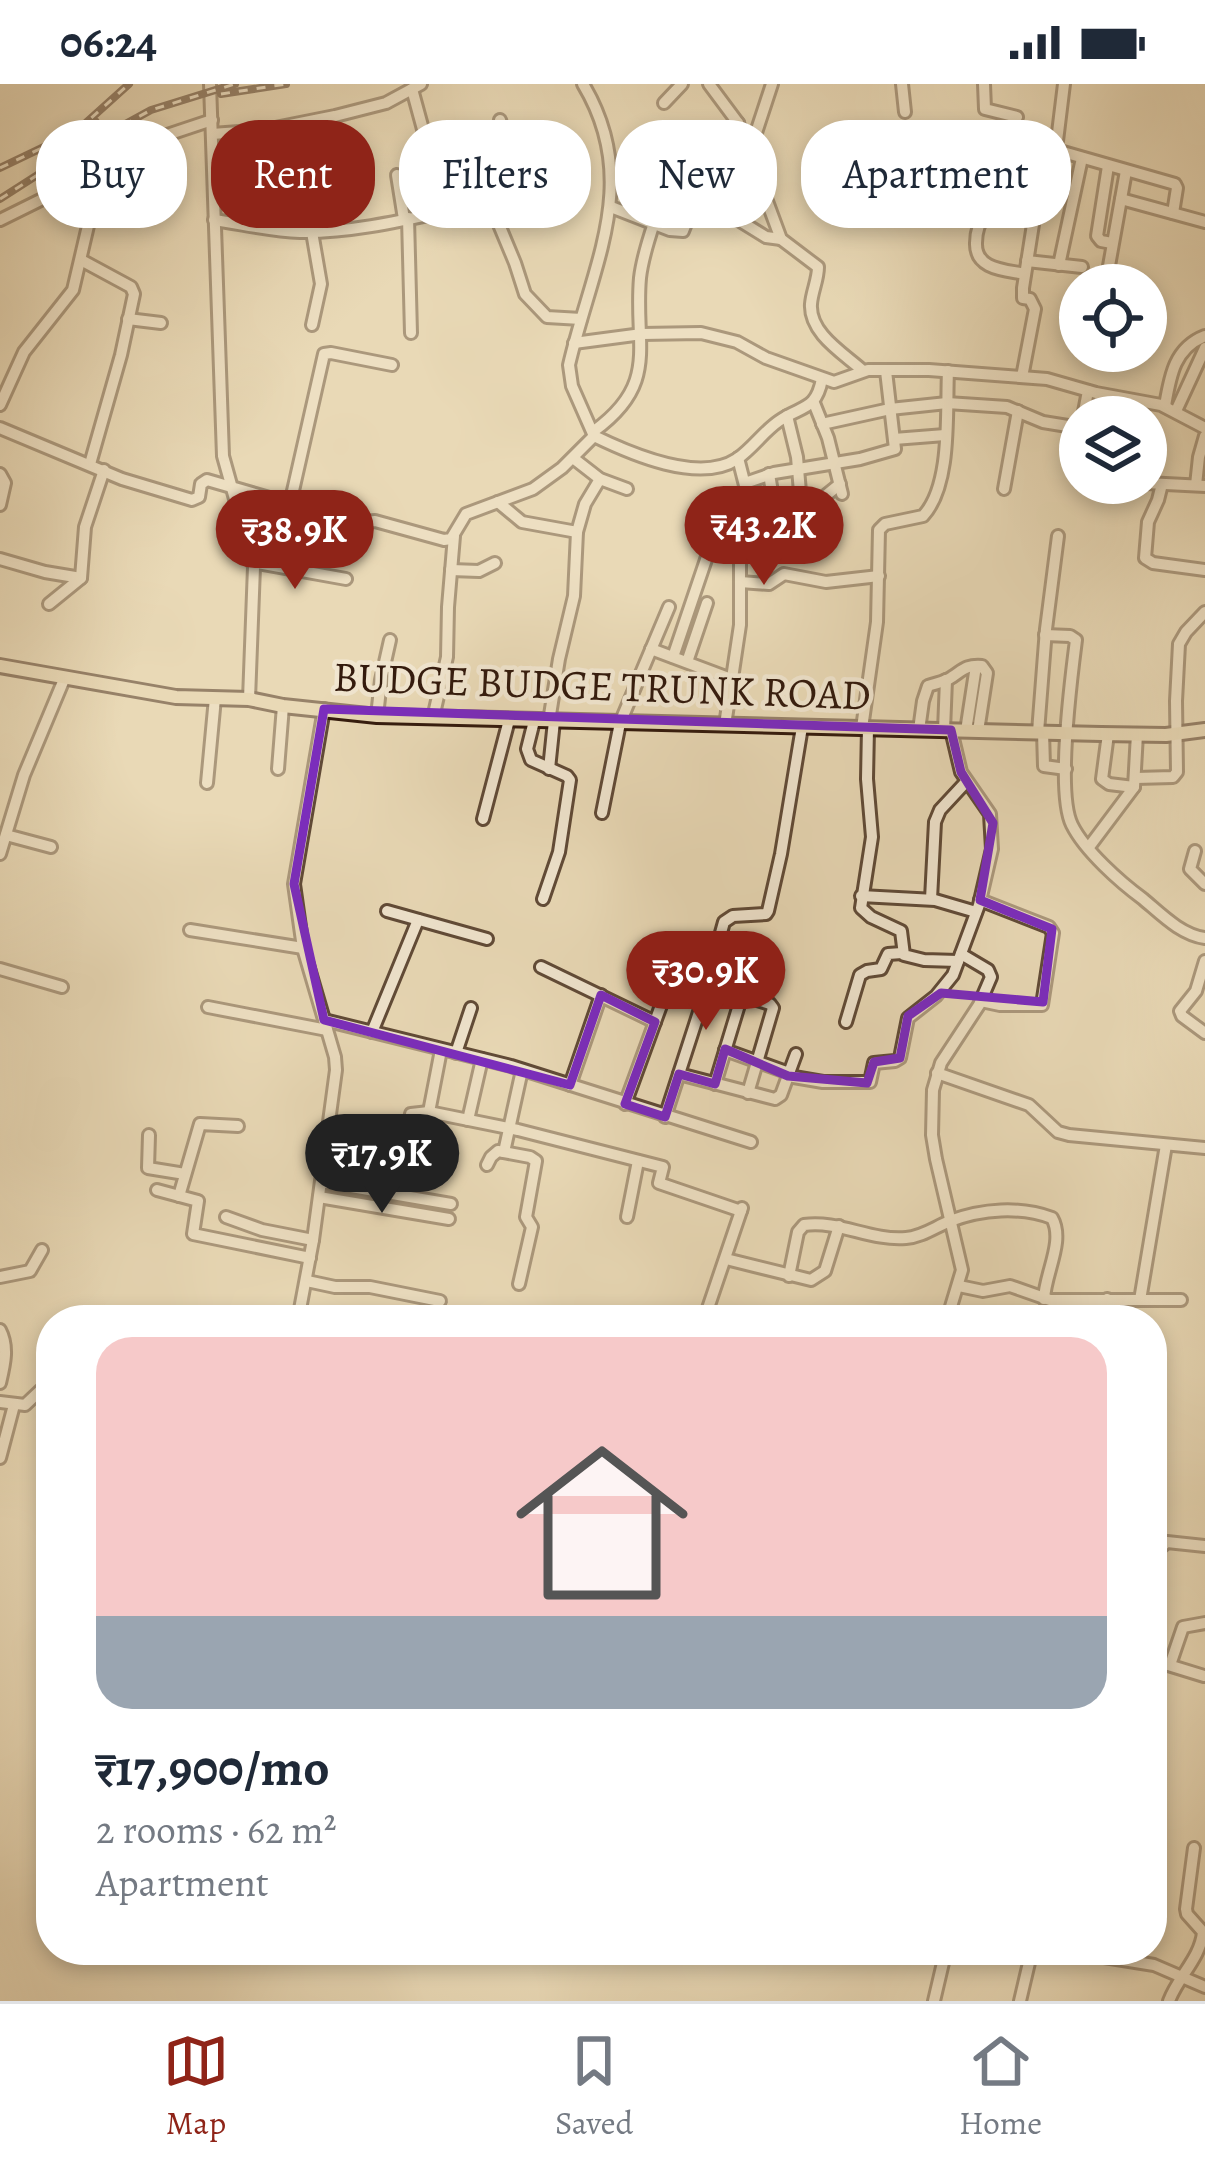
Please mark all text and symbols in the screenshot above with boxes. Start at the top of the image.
text: 06:24 [60,11,157,73]
chip: Buy [36,120,187,228]
chip: Rent [211,120,375,228]
chip: Filters [399,120,591,228]
chip: New [615,120,777,228]
chip: Apartment [801,120,1071,228]
map controls [1059,264,1167,504]
button: locate [1059,264,1167,372]
button: layers [1059,396,1167,504]
pin: ₹43.2K [666,486,862,588]
pin: ₹38.9K [197,490,393,592]
text: ₹43.2K [712,498,816,551]
text: ₹38.9K [243,502,347,555]
street label: BUDGE BUDGE TRUNK ROAD [332,648,872,723]
pin: ₹30.9K [608,931,804,1033]
text: ₹30.9K [653,943,759,996]
pin: ₹17.9K [284,1114,480,1216]
text: ₹17.9K [332,1126,432,1179]
icon: home [494,1415,710,1631]
text: ₹17,900/mo [96,1733,330,1803]
text: 2 rooms · 62 m² [96,1803,336,1856]
text: Apartment [96,1856,269,1909]
tab: Map [163,2028,229,2145]
tab: Saved [555,2028,633,2145]
tab: Home [959,2028,1042,2145]

